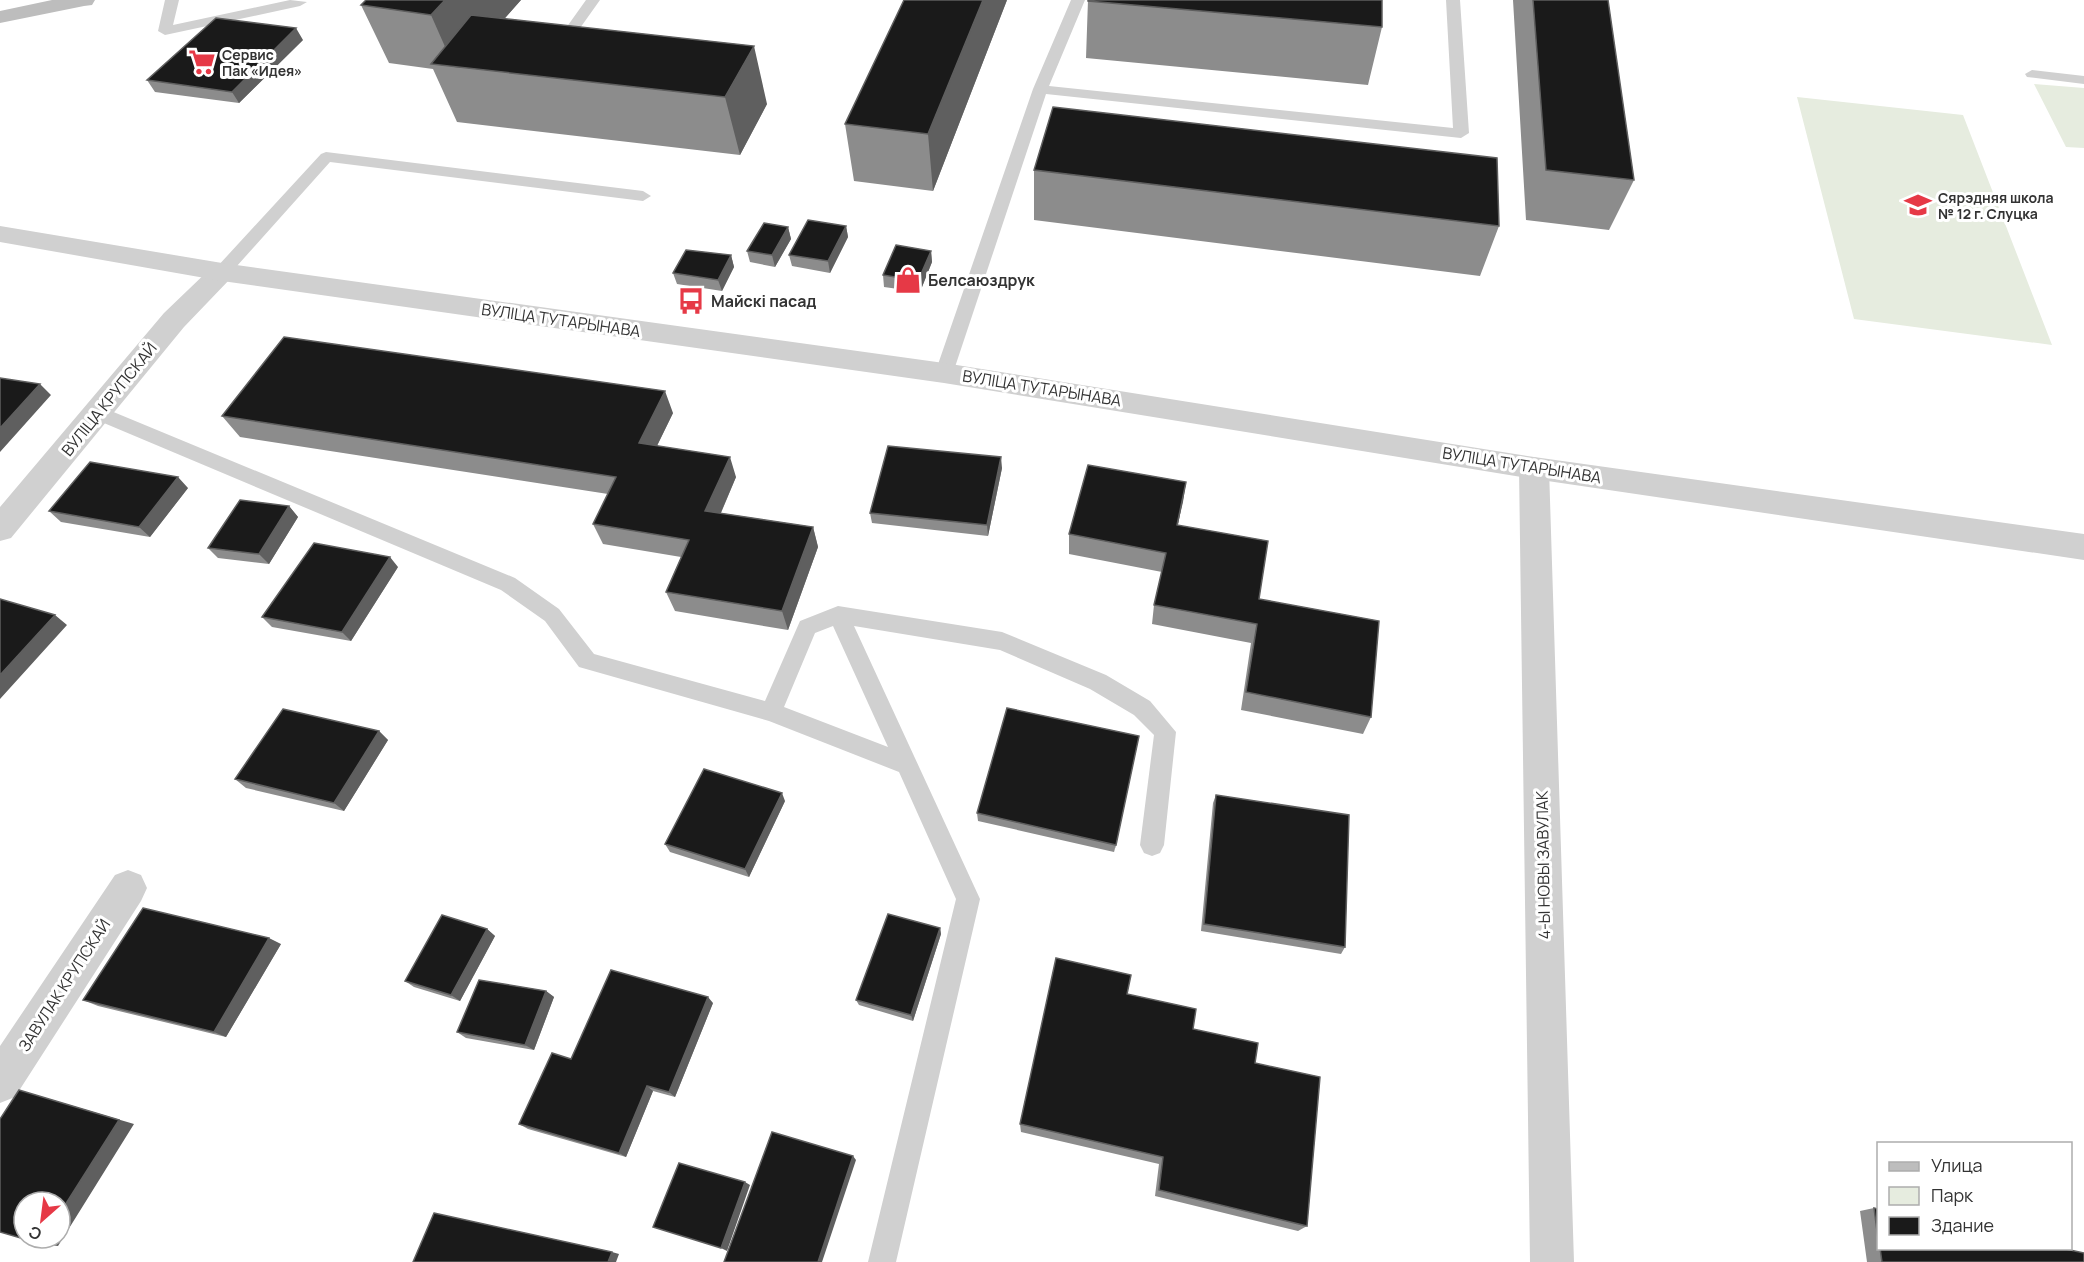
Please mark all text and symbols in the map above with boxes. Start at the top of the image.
place label: Сервис Пак «Идея» [222,45,302,80]
supermarket icon: Сервис Пак «Идея» [187,47,217,77]
place label: Сярэдняя школа № 12 г. Слуцка [1938,188,2054,223]
school or university icon: Сярэдняя школа № 12 г. Слуцка [1903,190,1933,220]
shop icon: Белсаюздрук [893,265,923,295]
place label: Белсаюздрук [928,269,1035,291]
bus stop icon: Майскі пасад [676,286,706,316]
place label: Майскі пасад [711,290,817,312]
street label: ВУЛІЦА ТУТАРЫНАВА [480,298,642,342]
street label: ВУЛІЦА КРУПСКАЙ [56,338,162,460]
street label: ВУЛІЦА ТУТАРЫНАВА [961,365,1123,411]
street label: ВУЛІЦА ТУТАРЫНАВА [1441,442,1603,488]
street label: 4-Ы НОВЫ ЗАВУЛАК [1531,790,1555,940]
street label: ЗАВУЛАК КРУПСКАЙ [13,915,115,1055]
legend [1877,1142,2072,1250]
text: Улица [1931,1153,1983,1177]
text: Парк [1931,1183,1974,1207]
north arrow [12,1190,72,1250]
text: Здание [1931,1213,1994,1237]
text: С [24,1221,45,1246]

